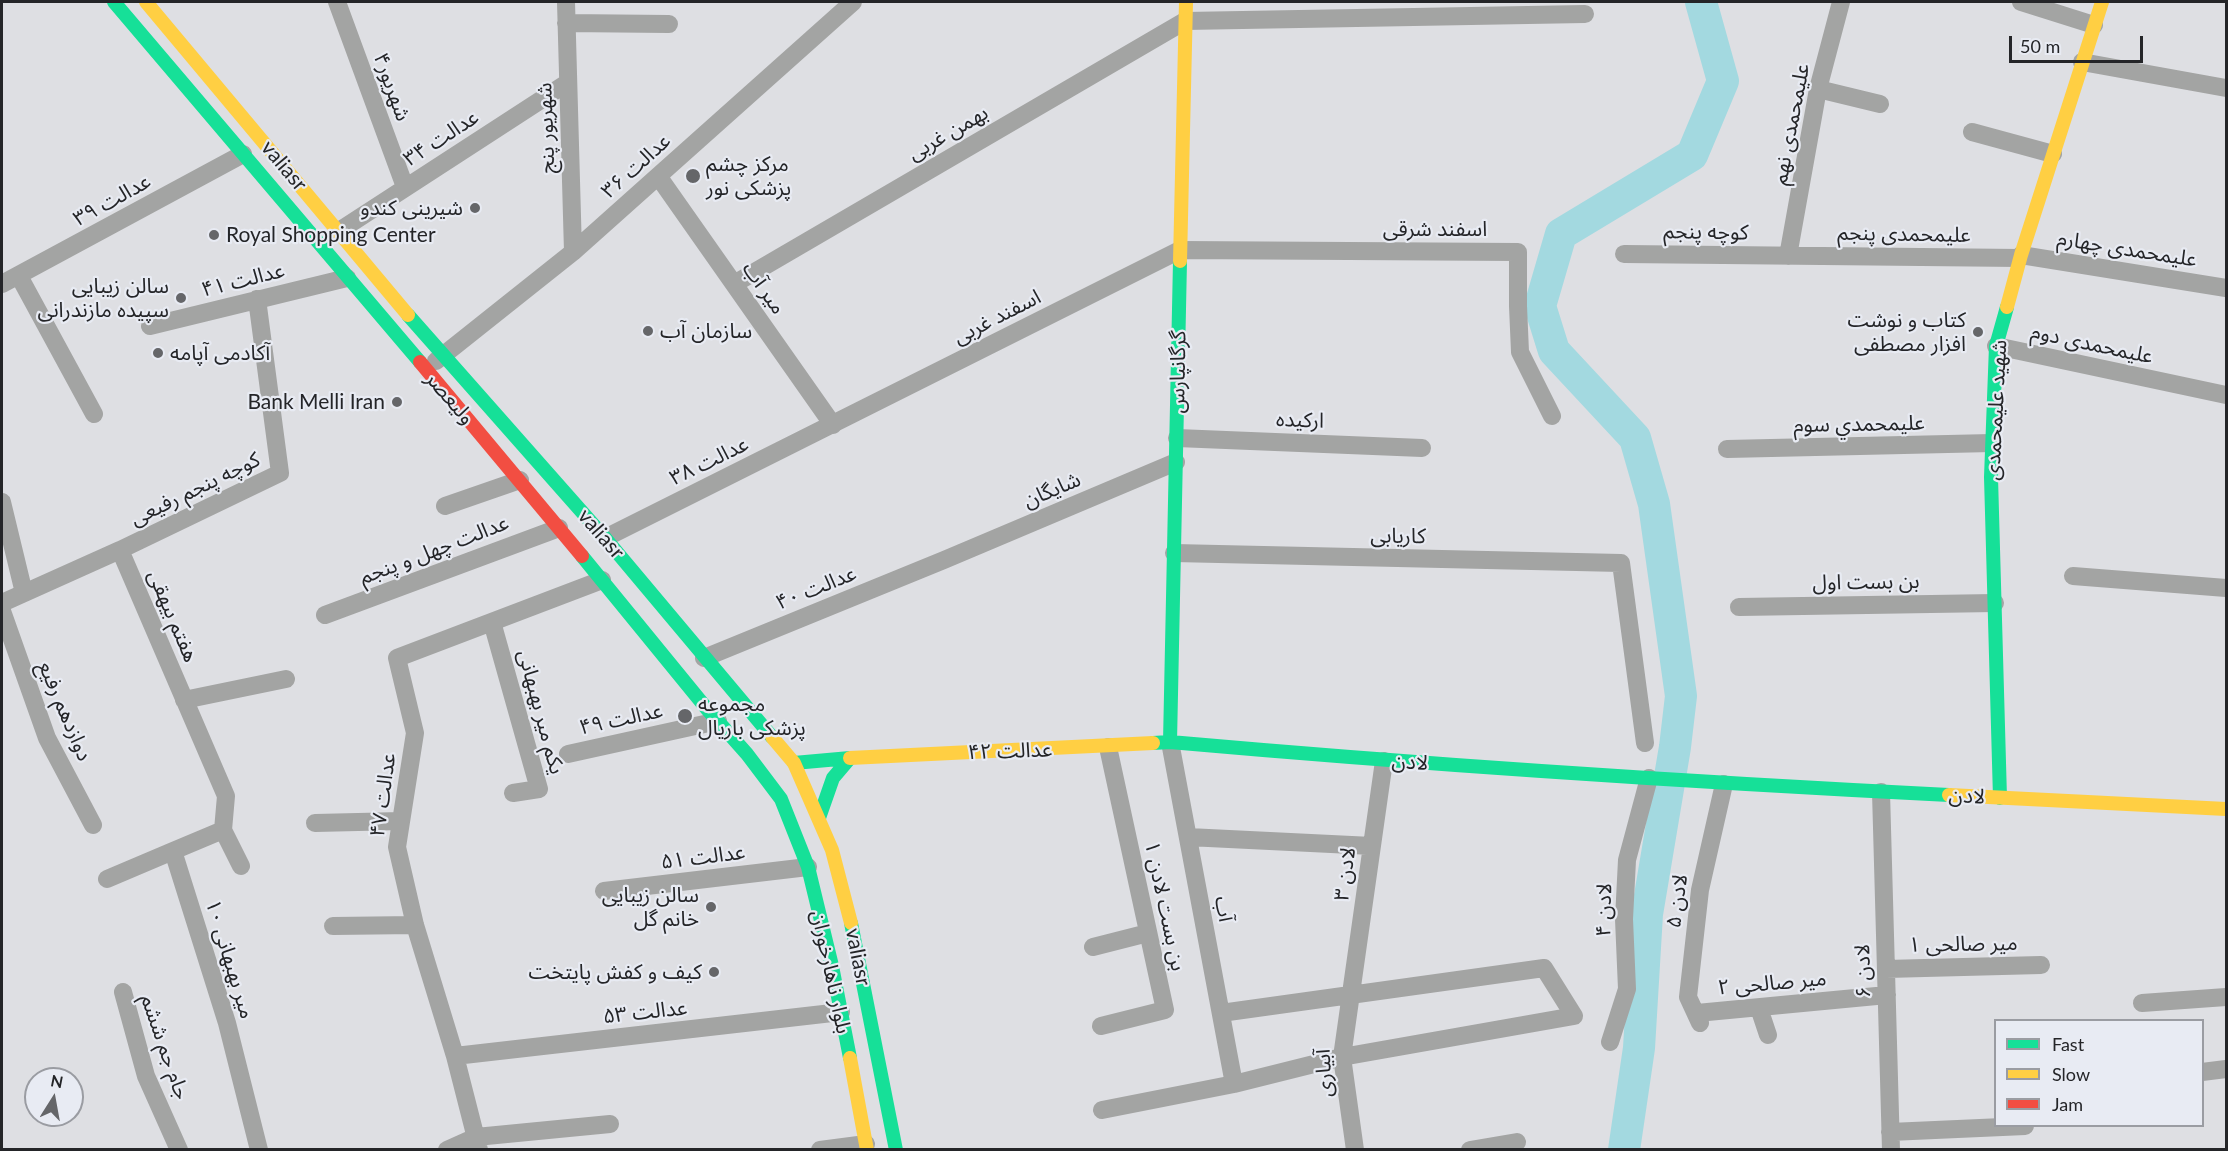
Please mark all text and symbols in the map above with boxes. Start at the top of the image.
scale bar [2012,24,2146,62]
text: 50 m [2020,35,2060,57]
street label: شهریور۴ [368,49,416,125]
street label: علیمحمدی نهم [1767,61,1815,187]
street label: شهریور پنج [532,82,560,174]
street label: بهمن غربی [903,100,993,166]
street label: عدالت ۳۴ [399,104,483,172]
street label: عدالت ۳۶ [596,128,676,204]
street label: valiasr [256,136,312,196]
place label: مرکز چشم پزشکی نور [706,151,791,201]
marker: مرکز چشم پزشکی نور [684,167,702,185]
street label: عدالت ۳۹ [69,168,155,232]
place label: شیرینی کندو [360,195,463,221]
marker: شیرینی کندو [468,201,482,215]
street label: اسفند شرقی [1383,216,1487,242]
street label: کوچه پنجم [1663,219,1749,245]
street label: علیمحمدی پنجم [1837,220,1971,248]
place label: Royal Shopping Center [226,222,436,248]
street label: علیمحمدی چهارم [2055,226,2199,272]
marker: Royal Shopping Center [207,228,221,242]
street label: میر آب [737,257,791,319]
street label: عدالت ۴۱ [199,258,287,302]
place label: سالن زیبایی سپیده مازندرانی [37,273,169,323]
street label: اسفند غربی [949,284,1045,350]
marker: سالن زیبایی سپیده مازندرانی [174,291,188,305]
place label: کتاب و نوشت افزار مصطفی [1847,307,1966,357]
place label: سازمان آب [660,318,752,344]
street label: علیمحمدی دوم [2029,319,2155,369]
marker: سازمان آب [641,324,655,338]
marker: کتاب و نوشت افزار مصطفی [1971,325,1985,339]
street label: گرگانپارس [1165,330,1191,414]
street label: شهید علیمحمدی [1980,339,2012,481]
place label: آکادمی آپامه [170,340,270,366]
marker: آکادمی آپامه [151,346,165,360]
street label: ولیعصر [420,366,480,430]
place label: Bank Melli Iran [247,389,385,415]
marker: Bank Melli Iran [390,395,404,409]
street label: ارکیده [1276,407,1324,433]
street label: عليمحمدي سوم [1793,410,1925,438]
street label: عدالت ۳۸ [665,431,753,491]
street label: کوچه پنجم رفیعی [126,447,264,531]
street label: شایگان [1019,467,1085,513]
street label: valiasr [572,504,630,564]
street label: عدالت چهل و پنجم [356,510,512,590]
street label: کاریابی [1370,523,1426,549]
street label: عدالت ۴۰ [772,560,860,616]
street label: هفتم بیهقی [142,566,204,666]
street label: بن بست اول [1812,568,1920,596]
street label: یکم میر بهبهانی [512,647,570,777]
street label: دوازدهم رفیع [33,657,97,765]
place label: مجموعه پزشکی باریال [698,691,806,741]
street label: عدالت ۴۹ [577,698,665,740]
marker: مجموعه پزشکی باریال [676,707,694,725]
street label: عدالت ۴۲ [967,737,1053,765]
street label: لادن [1391,748,1429,776]
street label: عدالت ۴۷ [365,751,401,839]
street label: لادن [1948,782,1986,810]
street label: عدالت ۵۱ [660,839,746,875]
street label: ۱ بن بست لادن [1139,839,1191,973]
street label: ۳ لادن [1329,846,1361,902]
street label: ۵ لادن [1661,873,1693,929]
place label: سالن زیبایی خانم گل [602,882,699,932]
street label: ۴ لادن [1591,883,1617,937]
street label: آب [1209,894,1239,924]
street label: ۱۰ میر بهبهانی [200,896,260,1022]
marker: سالن زیبایی خانم گل [704,900,718,914]
street label: بلوار ناهارخوران [806,908,856,1036]
street label: valiasr [840,926,876,988]
street label: ۱ میر صالحی [1908,930,2018,958]
street label: ۶ لادن [1850,944,1876,998]
place label: کیف و کفش پایتخت [528,959,702,985]
marker: کیف و کفش پایتخت [707,965,721,979]
street label: ۲ میر صالحی [1716,966,1828,1000]
street label: جام جم ششم [135,991,195,1103]
street label: عدالت ۵۳ [602,995,688,1029]
legend [1994,1019,2204,1127]
text: Fast [2052,1033,2084,1055]
street label: آبیاری [1310,1048,1338,1098]
text: Slow [2052,1063,2090,1085]
north arrow [24,1067,84,1127]
text: N [49,1070,65,1091]
text: Jam [2052,1093,2083,1115]

